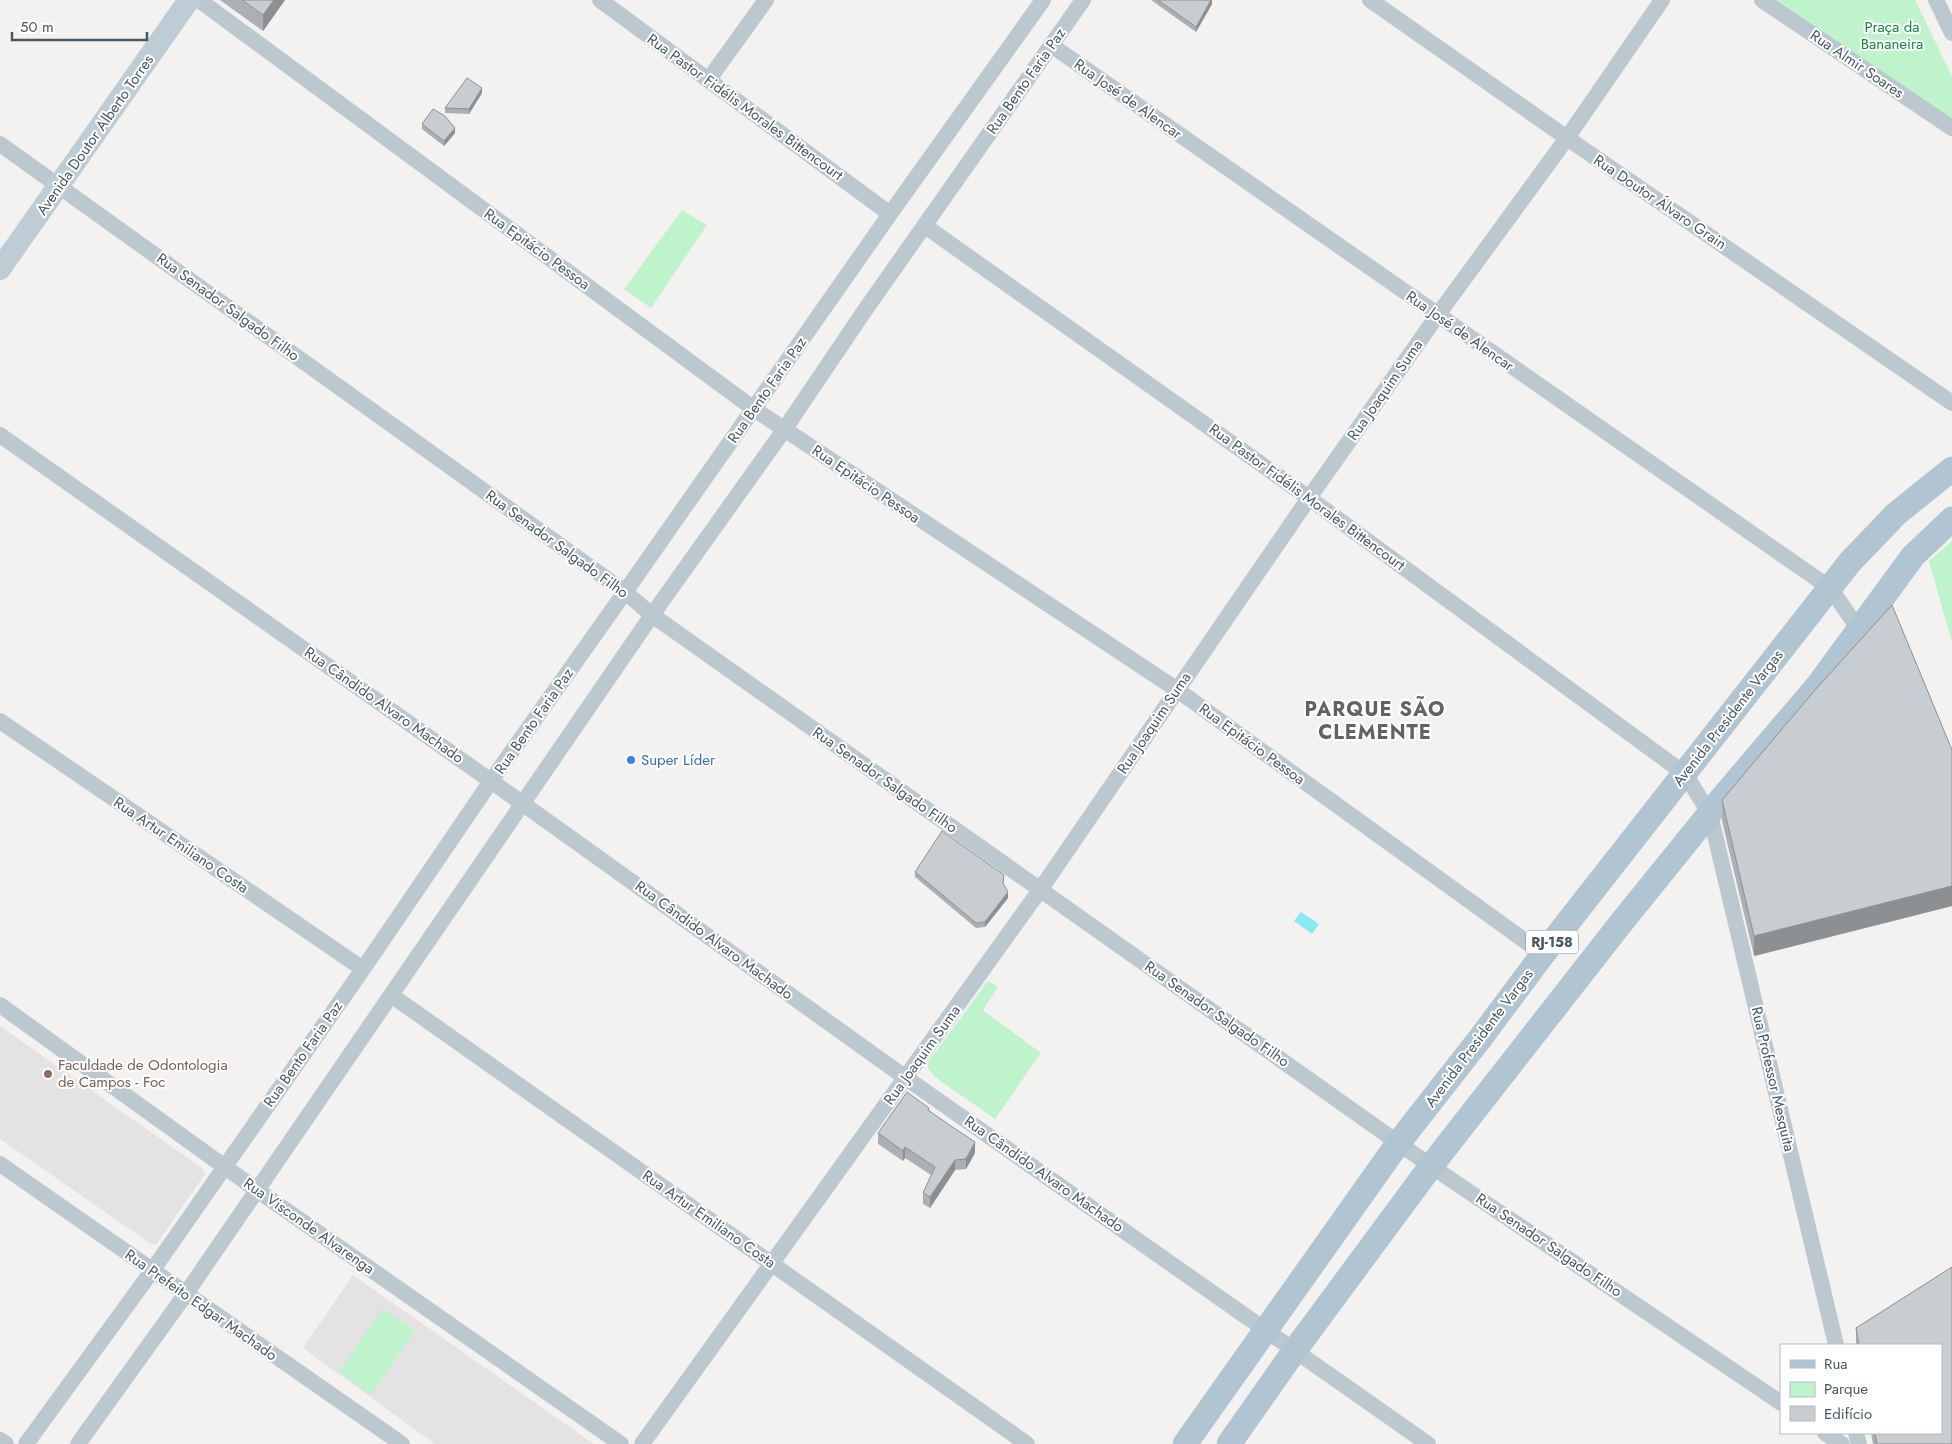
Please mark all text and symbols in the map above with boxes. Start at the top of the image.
scale bar [12,10,148,42]
text: 50 m [20,16,54,38]
park label: Praça da Bananeira [1861,16,1923,55]
street label: Rua Bento Faria Paz [981,23,1071,139]
street label: Rua Almir Soares [1806,24,1908,104]
street label: Rua Pastor Fidélis Morales Bittencourt [642,28,848,186]
street label: Avenida Doutor Alberto Torres [31,50,159,220]
street label: Rua José de Alencar [1070,53,1187,145]
street label: Rua Doutor Álvaro Grain [1589,149,1731,255]
street label: Rua Epitácio Pessoa [479,203,595,295]
street label: Rua Senador Salgado Filho [152,247,304,367]
street label: Rua José de Alencar [1402,285,1519,377]
street label: Rua Bento Faria Paz [722,332,812,448]
street label: Rua Joaquim Suma [1342,335,1428,445]
street label: Rua Pastor Fidélis Morales Bittencourt [1204,418,1410,576]
street label: Rua Epitácio Pessoa [807,440,925,528]
street label: Rua Senador Salgado Filho [481,484,633,604]
street label: Rua Cândido Alvaro Machado [300,641,468,769]
street label: Avenida Presidente Vargas [1668,645,1788,791]
street label: Rua Bento Faria Paz [489,663,579,779]
street label: Rua Joaquim Suma [1112,668,1196,778]
district label: PARQUE SÃO CLEMENTE [1304,695,1446,747]
street label: Rua Epitácio Pessoa [1194,698,1310,790]
street label: Rua Senador Salgado Filho [808,722,962,838]
place label: Super Líder [641,749,716,771]
marker: Super Líder [625,754,637,766]
street label: Rua Artur Emiliano Costa [109,792,253,898]
street label: Rua Cândido Alvaro Machado [631,875,797,1005]
road number: RJ-158 [1526,930,1578,954]
street label: Rua Senador Salgado Filho [1140,956,1294,1072]
street label: Avenida Presidente Vargas [1420,964,1538,1112]
street label: Rua Bento Faria Paz [258,996,348,1112]
street label: Rua Joaquim Suma [878,1001,966,1109]
street label: Rua Professor Mesquita [1746,1004,1800,1154]
place label: Faculdade de Odontologia de Campos - Foc [58,1054,228,1093]
marker: Faculdade de Odontologia de Campos - Foc [42,1068,54,1080]
street label: Rua Cândido Alvaro Machado [960,1110,1128,1238]
street label: Rua Artur Emiliano Costa [638,1165,780,1273]
street label: Rua Visconde Alvarenga [239,1172,379,1280]
street label: Rua Senador Salgado Filho [1471,1188,1627,1302]
street label: Rua Prefeito Edgar Machado [120,1244,282,1366]
legend [1780,1344,1942,1434]
text: Rua [1824,1353,1848,1375]
text: Parque [1824,1378,1868,1400]
text: Edifício [1824,1403,1872,1425]

